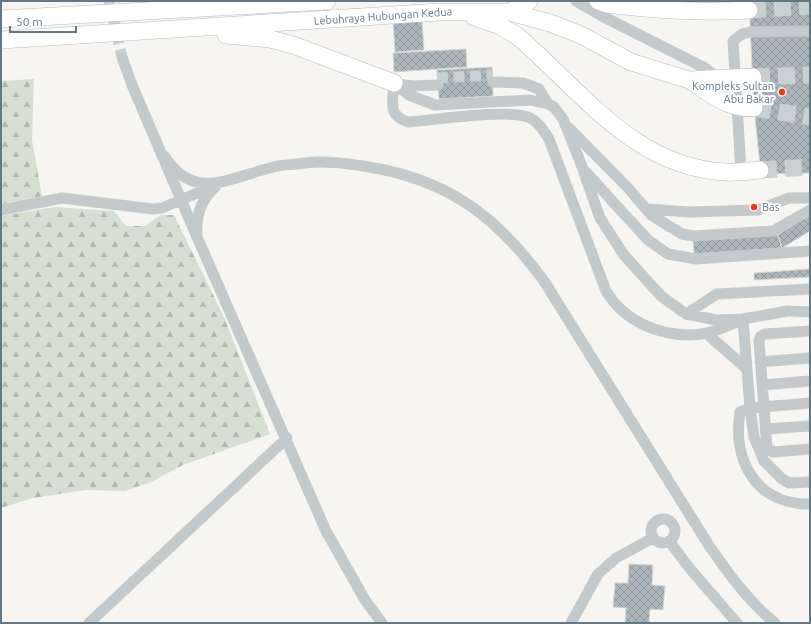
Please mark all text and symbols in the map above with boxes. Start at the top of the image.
street label: Lebuhraya Hubungan Kedua [313,5,453,27]
scale bar [10,8,76,34]
text: 50 m [16,15,43,28]
place label: Kompleks Sultan Abu Bakar [692,80,775,105]
marker: Kompleks Sultan Abu Bakar [777,87,787,97]
place label: Bas [762,201,780,213]
marker: Bas [749,202,759,212]

